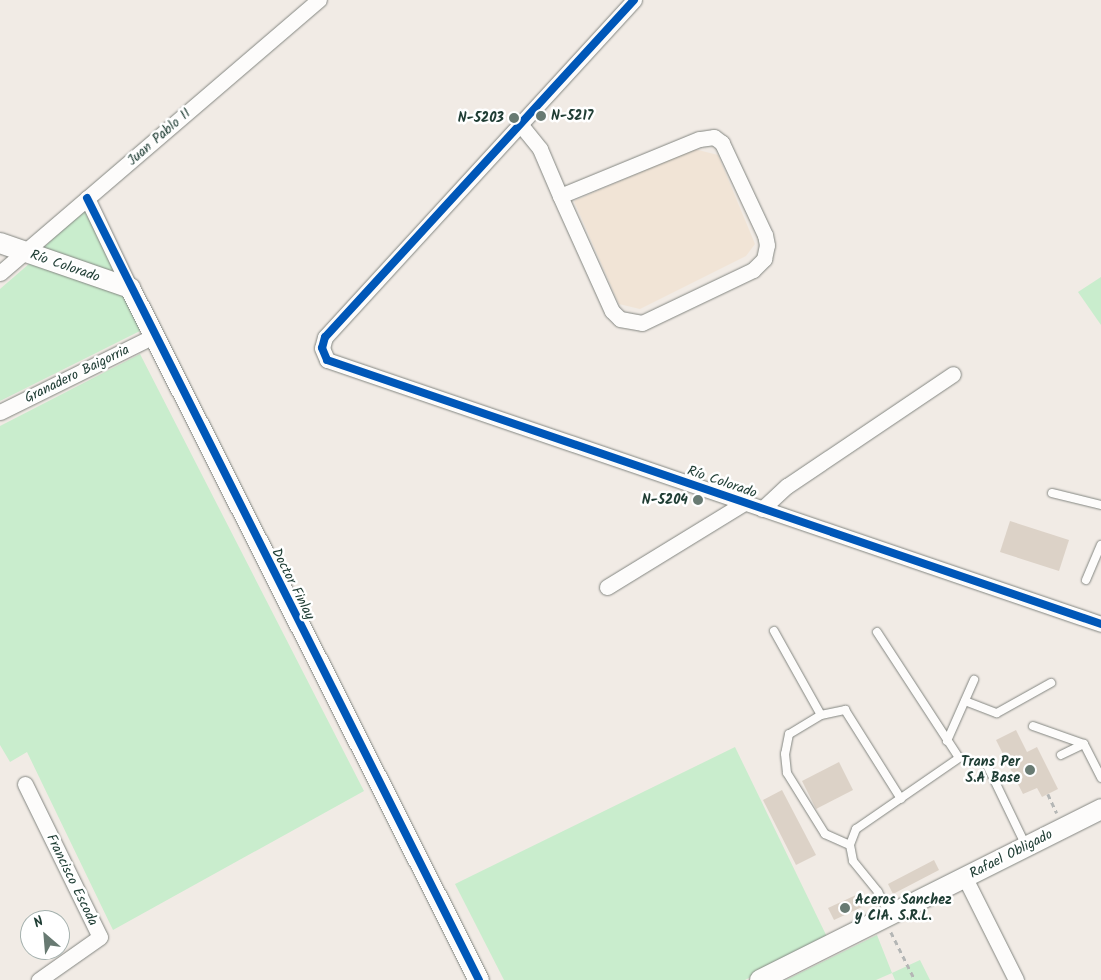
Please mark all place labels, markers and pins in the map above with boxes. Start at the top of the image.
place label: N-5217 [551,108,593,124]
place label: N-5203 [458,110,504,126]
marker: N-5217 [535,110,547,122]
marker: N-5203 [508,112,520,124]
place label: N-5204 [642,492,688,508]
marker: N-5204 [692,494,704,506]
place label: Trans Per S.A Base [961,754,1020,786]
marker: Trans Per S.A Base [1024,764,1036,776]
place label: Aceros Sanchez y CIA. S.R.L. [855,892,952,924]
marker: Aceros Sanchez y CIA. S.R.L. [839,902,851,914]

